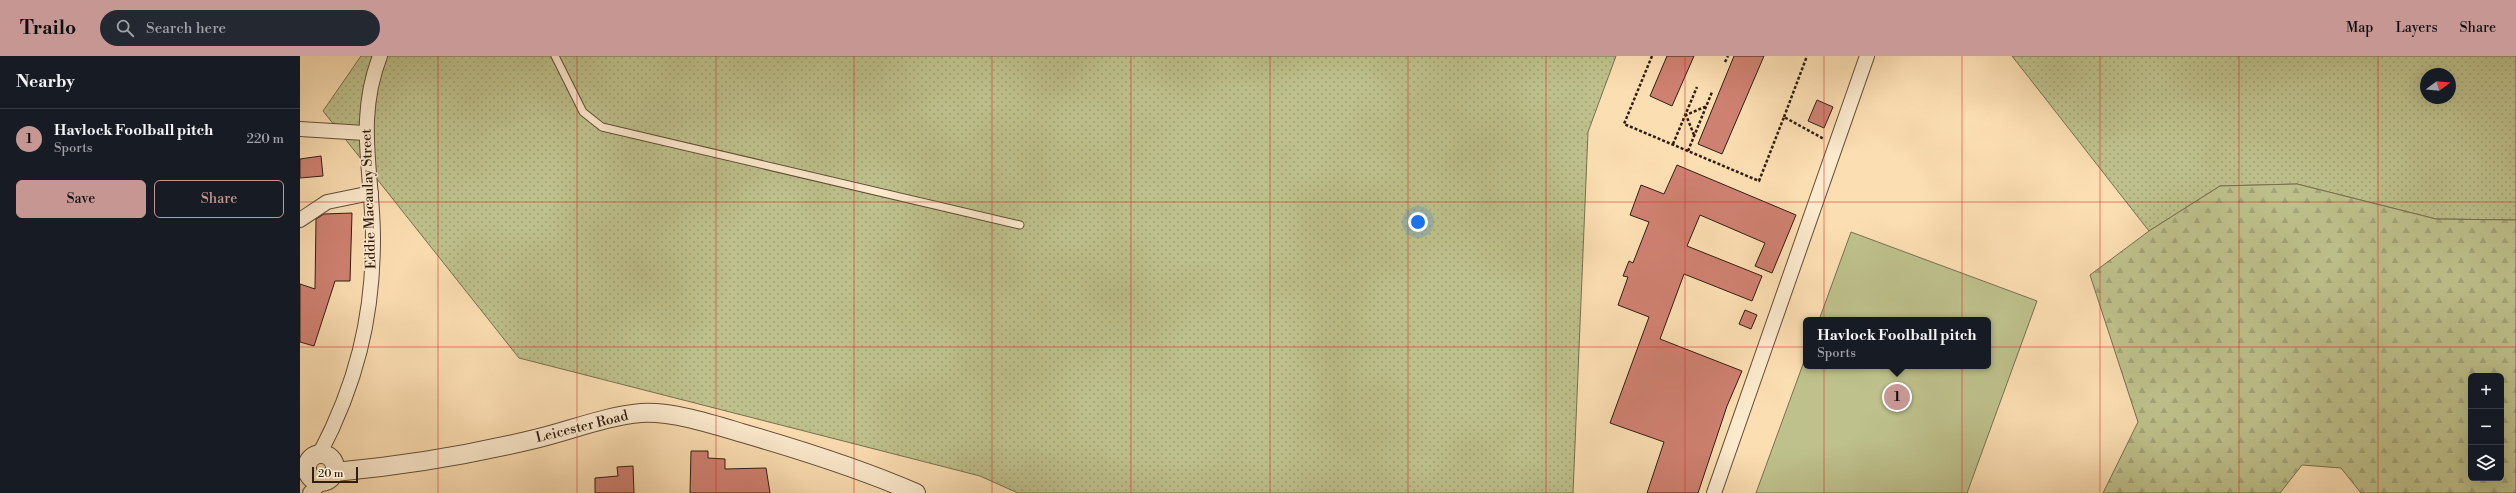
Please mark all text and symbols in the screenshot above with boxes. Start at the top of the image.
search box [100,10,380,46]
text: Trailo [20,16,76,40]
icon: search [114,17,136,39]
text: Search here [146,19,226,38]
text: Map [2346,19,2373,37]
text: Layers [2395,19,2438,37]
text: Share [2460,19,2496,37]
north arrow [2420,68,2456,104]
text: Nearby [16,71,75,93]
text: Havlock Foolball pitch [54,121,213,140]
street label: Eddie Macaulay Street [358,128,380,270]
text: 1 [26,131,32,147]
text: 220 m [246,131,284,147]
text: Sports [54,140,93,156]
button: Save [16,180,146,218]
button: Share [154,180,284,218]
your location [1408,212,1428,232]
popup [1803,317,1991,369]
text: Havlock Foolball pitch [1817,326,1977,345]
text: Sports [1817,345,1856,361]
map controls [2468,373,2504,481]
button: + [2468,373,2504,409]
pin: 1 [1884,382,1910,412]
street label: Leicester Road [534,407,630,447]
button: − [2468,409,2504,445]
button: layers [2468,445,2504,481]
scale bar [312,465,358,484]
text: 20 m [318,467,343,481]

